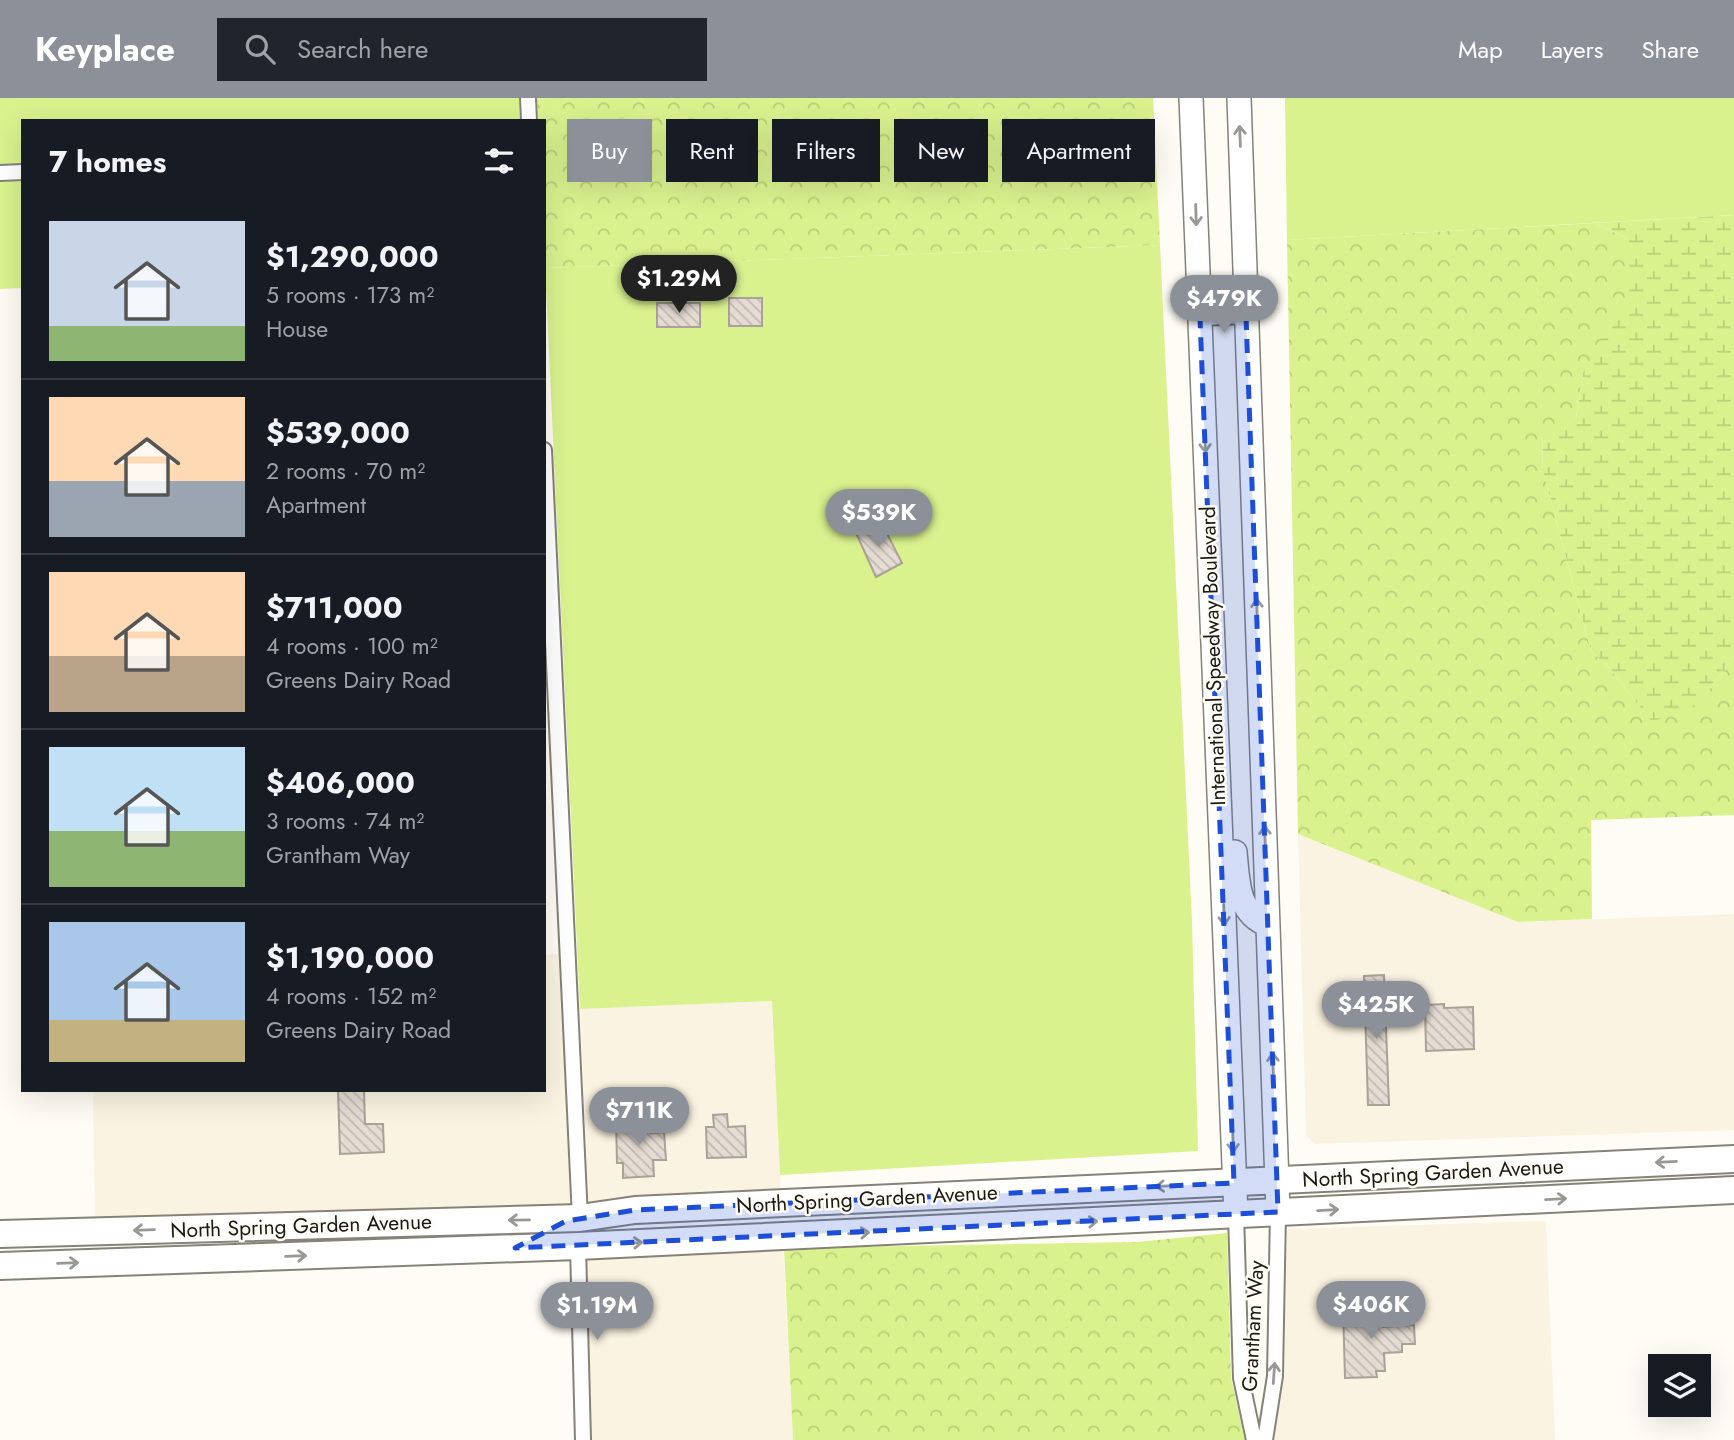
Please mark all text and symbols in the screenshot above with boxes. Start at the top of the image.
search box [217,18,707,81]
text: Keyplace [35,26,175,73]
icon: search [241,30,279,68]
text: Search here [297,30,428,68]
text: Map [1458,32,1503,67]
text: Layers [1541,32,1603,67]
text: Share [1641,32,1699,67]
chip: Buy [567,119,652,182]
chip: Rent [666,119,758,182]
chip: Filters [772,119,880,182]
chip: New [894,119,988,182]
chip: Apartment [1002,119,1155,182]
one-way arrow [1233,125,1246,148]
text: 7 homes [49,140,166,183]
icon: filters [480,142,518,180]
one-way arrow [1189,203,1202,226]
text: $1,290,000 [266,235,439,278]
icon: home [105,249,189,333]
pin: $1.29M [622,256,736,315]
text: $1.29M [637,261,721,295]
pin: $479K [1175,275,1273,335]
text: 5 rooms · 173 m² [266,278,434,312]
text: $479K [1186,281,1262,315]
text: House [266,312,328,346]
text: $539,000 [266,411,410,454]
icon: home [105,425,189,509]
one-way arrow [1198,431,1211,454]
text: 2 rooms · 70 m² [266,454,425,488]
text: Apartment [266,488,366,522]
pin: $539K [830,490,928,549]
text: $539K [842,495,916,529]
street label: International Speedway Boulevard [1193,506,1233,806]
text: $711,000 [266,586,403,629]
one-way arrow [1250,597,1263,620]
icon: home [105,600,189,684]
text: 4 rooms · 100 m² [266,629,438,663]
text: Greens Dairy Road [266,663,451,697]
text: $406,000 [266,761,415,804]
icon: home [105,775,189,859]
text: 3 rooms · 74 m² [266,804,424,838]
one-way arrow [1258,825,1271,848]
text: Grantham Way [266,838,410,872]
one-way arrow [1217,903,1230,926]
text: $1,190,000 [266,936,434,979]
icon: home [105,950,189,1034]
text: 4 rooms · 152 m² [266,979,436,1013]
pin: $425K [1327,982,1425,1041]
text: $425K [1338,987,1414,1021]
text: Greens Dairy Road [266,1013,451,1047]
one-way arrow [1266,1052,1279,1075]
pin: $711K [590,1088,688,1147]
text: $711K [605,1093,673,1127]
one-way arrow [1226,1130,1239,1153]
street label: North Spring Garden Avenue [1301,1151,1565,1195]
one-way arrow [1655,1155,1678,1168]
street label: North Spring Garden Avenue [735,1177,999,1221]
one-way arrow [1155,1179,1178,1192]
one-way arrow [1544,1192,1567,1205]
one-way arrow [1317,1203,1339,1216]
street label: North Spring Garden Avenue [170,1206,433,1246]
one-way arrow [507,1213,530,1227]
one-way arrow [1075,1215,1098,1228]
one-way arrow [133,1223,156,1236]
one-way arrow [848,1226,871,1239]
one-way arrow [620,1237,643,1250]
one-way arrow [284,1249,307,1262]
one-way arrow [56,1257,79,1270]
street label: Grantham Way [1235,1259,1271,1392]
pin: $1.19M [540,1282,654,1342]
pin: $406K [1322,1282,1420,1341]
text: $406K [1332,1287,1410,1321]
text: $1.19M [556,1288,638,1322]
map controls [1648,1354,1711,1417]
button: layers [1648,1354,1711,1417]
one-way arrow [1268,1361,1281,1384]

